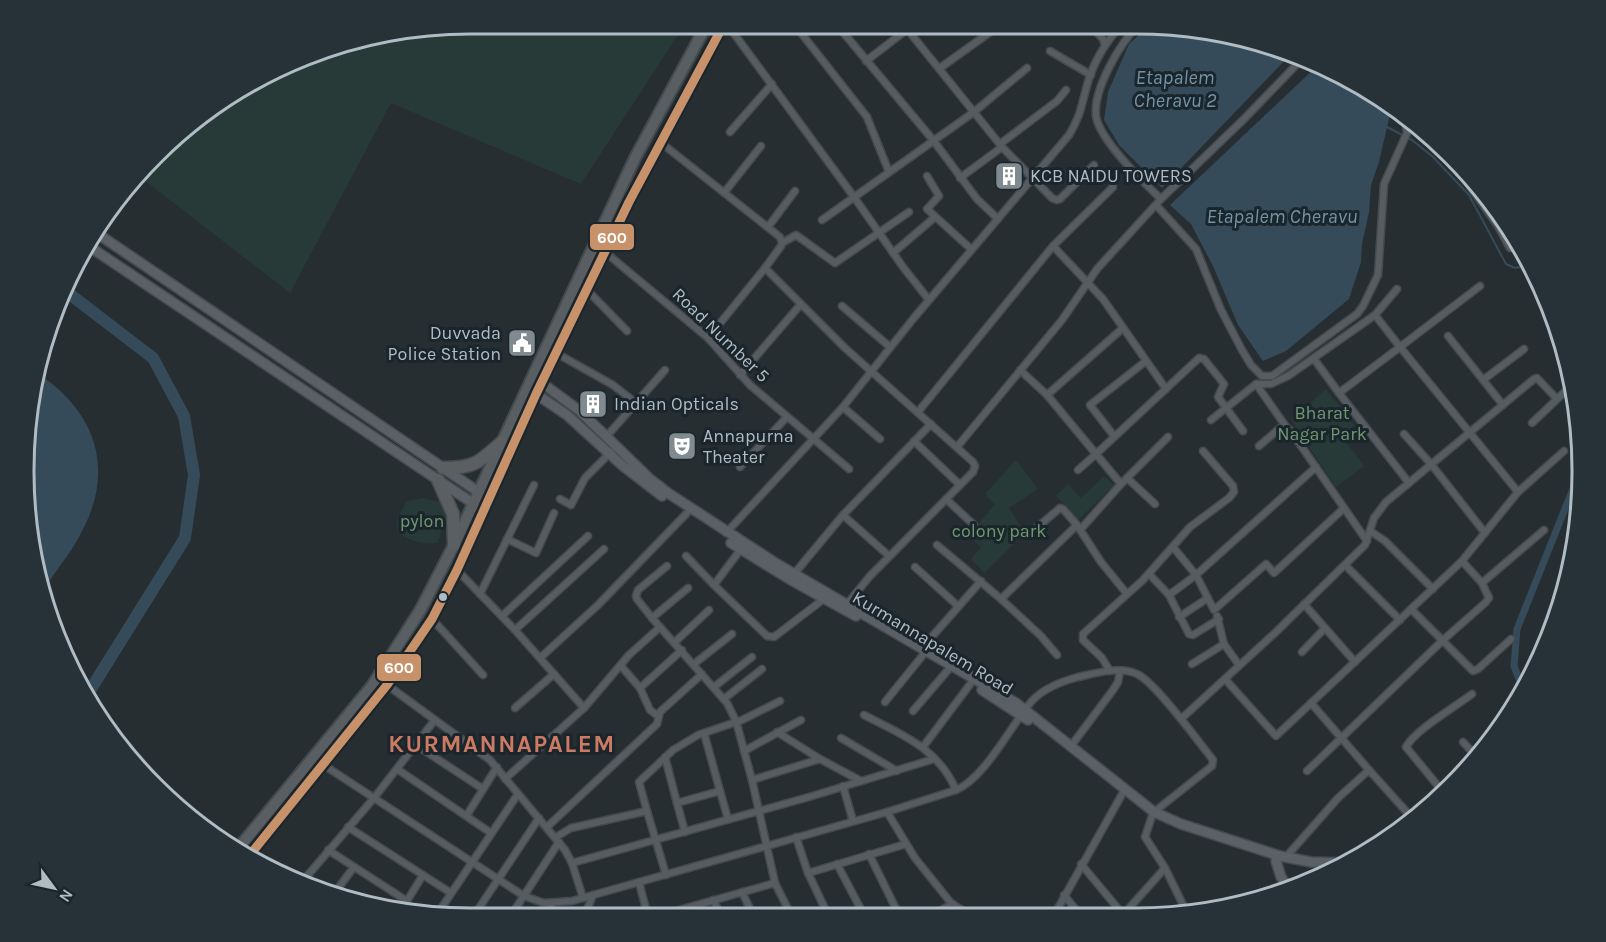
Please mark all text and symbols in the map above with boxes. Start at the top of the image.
water label: Etapalem Cheravu 2 [1134,66,1217,112]
building icon: KCB NAIDU TOWERS [993,160,1025,192]
place label: KCB NAIDU TOWERS [1030,165,1192,187]
water label: Etapalem Cheravu [1206,205,1358,228]
line badge: 600 [589,223,635,251]
text: 600 [597,228,627,247]
street label: Road Number 5 [668,283,774,387]
place label: Duvvada Police Station [388,322,501,365]
public building icon: Duvvada Police Station [506,327,538,359]
building icon: Indian Opticals [577,388,609,420]
place label: Indian Opticals [614,393,739,415]
park label: Bharat Nagar Park [1277,402,1367,445]
place label: Annapurna Theater [703,425,794,468]
theatre icon: Annapurna Theater [666,430,698,462]
park label: pylon [400,510,444,532]
park label: colony park [952,520,1046,542]
street label: Kurmannapalem Road [848,586,1018,700]
unlabelled marker [437,591,449,603]
line badge: 600 [376,653,422,682]
text: 600 [384,658,414,677]
district label: KURMANNAPALEM [388,730,616,758]
north arrow [24,858,84,918]
text: N [55,886,77,906]

